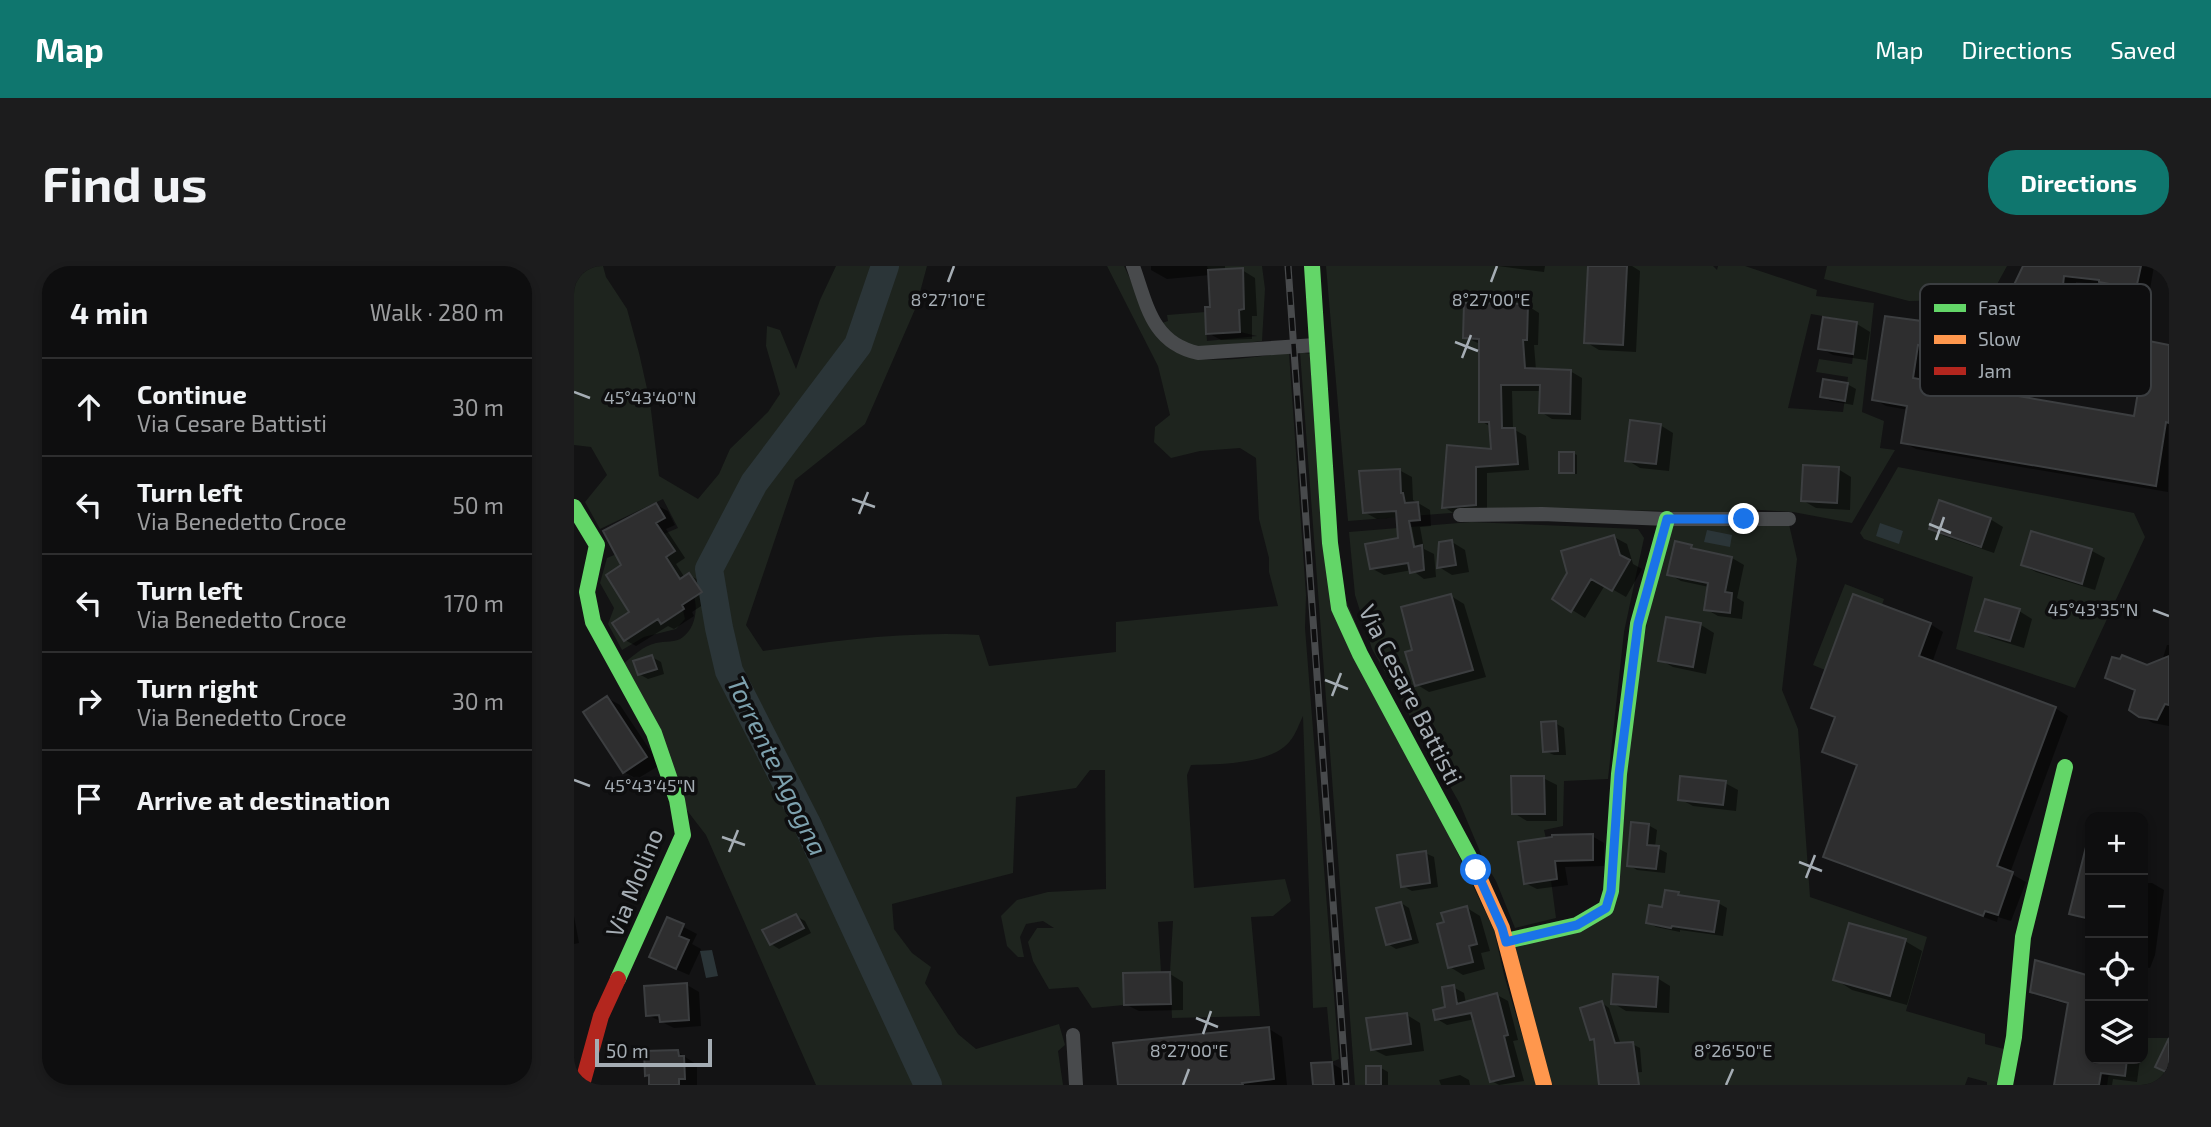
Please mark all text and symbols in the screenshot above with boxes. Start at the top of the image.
text: Map [35,29,104,69]
text: Map [1875,35,1923,64]
text: Directions [1961,35,2072,64]
text: Saved [2110,35,2176,64]
button: Directions [1988,150,2169,215]
text: Find us [42,153,207,212]
legend [1920,284,2151,396]
text: 8°27'10"E [910,288,986,310]
text: 8°27'00"E [1452,288,1530,310]
text: 4 min [70,294,148,330]
text: Fast [1978,296,2015,319]
text: Walk · 280 m [370,298,504,326]
text: Slow [1978,327,2021,350]
text: Jam [1978,359,2012,382]
text: Continue [137,378,247,409]
text: 45°43'40"N [604,386,696,408]
icon: ahead [70,388,108,426]
text: 30 m [452,393,504,421]
text: Via Cesare Battisti [137,409,327,437]
text: Turn left [137,476,243,507]
icon: left [70,486,108,524]
text: 50 m [453,491,504,519]
route end [1728,503,1759,534]
text: Via Benedetto Croce [137,507,347,535]
text: Turn left [137,574,243,605]
icon: left [70,584,108,622]
text: 170 m [444,589,504,617]
text: 45°43'35"N [2048,598,2138,620]
street label: Via Cesare Battisti [1353,599,1469,789]
text: Via Benedetto Croce [137,605,347,633]
water label: Torrente Agogna [721,671,835,860]
text: Turn right [137,672,258,703]
icon: right [70,682,108,720]
text: 30 m [452,687,504,715]
text: Via Benedetto Croce [137,703,347,731]
text: 45°43'45"N [604,774,696,796]
icon: arrive [70,780,108,818]
text: Arrive at destination [137,784,390,815]
map controls [2085,812,2148,1064]
button: + [2085,812,2148,875]
street label: Via Molino [599,824,668,941]
route start [1460,854,1491,885]
button: − [2085,875,2148,938]
button: locate [2085,938,2148,1001]
button: layers [2085,1001,2148,1064]
scale bar [595,1036,712,1068]
text: 50 m [606,1039,649,1062]
text: 8°27'00"E [1150,1039,1228,1061]
text: 8°26'50"E [1694,1039,1772,1061]

